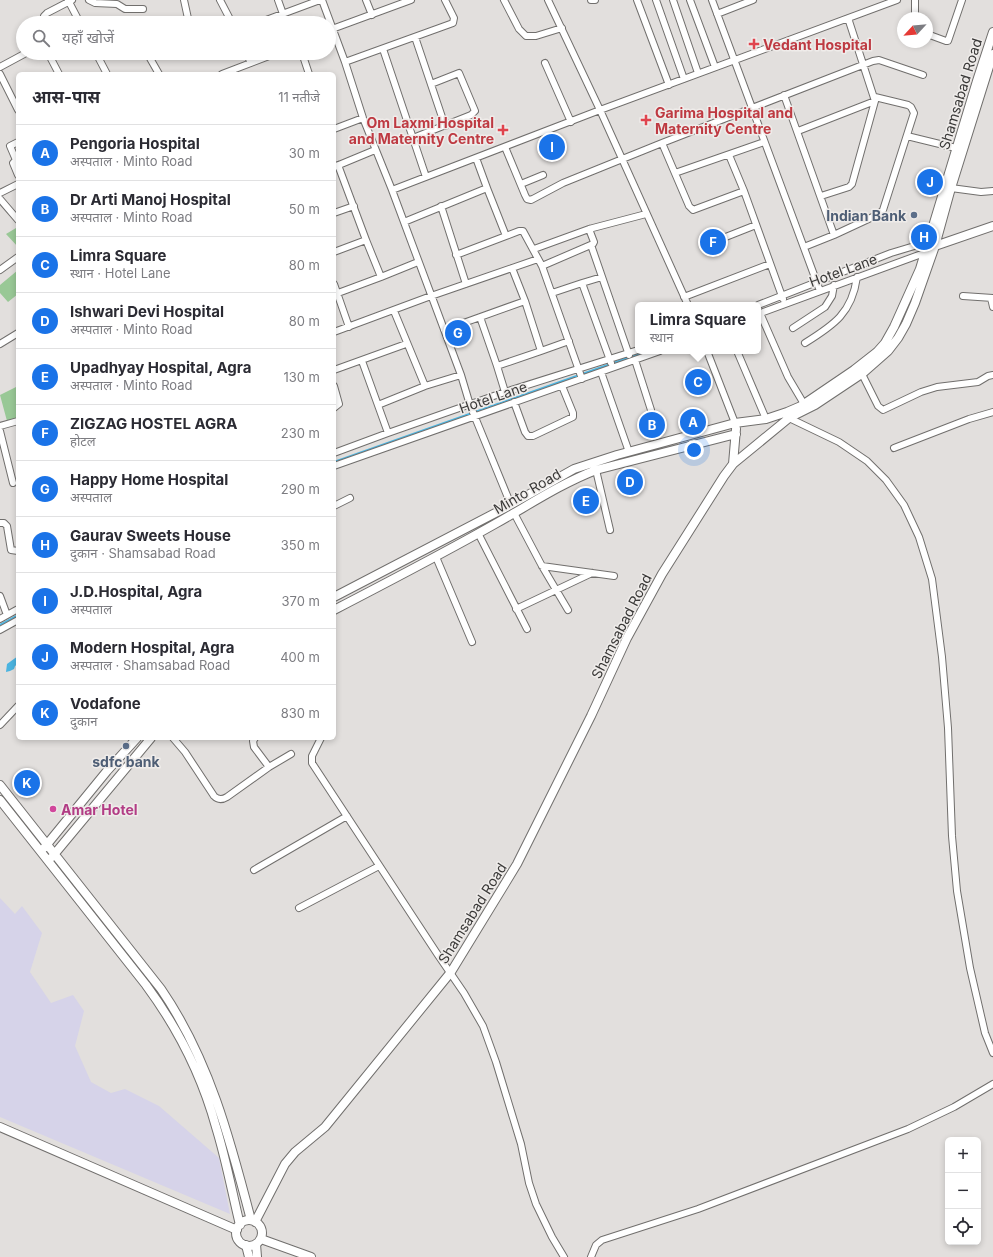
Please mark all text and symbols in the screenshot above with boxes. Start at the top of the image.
north arrow [897,12,933,48]
search box [16,16,336,60]
icon: search [30,27,52,49]
text: यहाँ खोजें [62,28,114,47]
place label: Vedant Hospital [763,36,872,53]
street label: Shamsabad Road [935,36,985,152]
marker: Vedant Hospital [748,38,760,50]
text: आस-पास [32,87,100,107]
text: 11 नतीजे [278,89,320,105]
place label: Garima Hospital and Maternity Centre [655,104,793,137]
place label: Om Laxmi Hospital and Maternity Centre [349,114,494,147]
marker: Garima Hospital and Maternity Centre [640,114,652,126]
marker: Om Laxmi Hospital and Maternity Centre [497,124,509,136]
pin: I [539,132,565,162]
text: Pengoria Hospital [70,134,200,153]
text: A [40,145,50,161]
text: 30 m [289,145,320,161]
text: अस्पताल · Minto Road [70,153,193,169]
pin: J [917,167,943,197]
text: Dr Arti Manoj Hospital [70,190,231,209]
text: B [41,201,49,217]
text: 50 m [289,201,320,217]
place label: Indian Bank [826,207,907,224]
text: अस्पताल · Minto Road [70,209,193,225]
marker: Indian Bank [909,210,919,220]
pin: H [911,222,937,252]
pin: F [700,227,726,257]
text: Limra Square [70,246,166,265]
street label: Hotel Lane [807,250,879,290]
text: C [40,257,50,273]
text: 80 m [289,257,320,273]
text: स्थान · Hotel Lane [70,265,171,281]
text: Ishwari Devi Hospital [70,302,224,321]
popup [635,302,761,354]
text: Limra Square [650,310,746,329]
text: D [40,313,50,329]
text: 80 m [289,313,320,329]
pin: G [445,318,471,348]
text: अस्पताल · Minto Road [70,321,193,337]
text: स्थान [650,329,673,345]
text: Upadhyay Hospital, Agra [70,358,251,377]
pin: C [685,367,711,397]
text: E [41,369,49,385]
text: 130 m [283,369,320,385]
text: अस्पताल · Minto Road [70,377,193,393]
street label: Hotel Lane [457,377,529,417]
pin: A [680,407,706,437]
pin: B [639,410,665,440]
text: ZIGZAG HOSTEL AGRA [70,414,237,433]
text: F [41,425,49,441]
text: 230 m [281,425,320,441]
text: होटल [70,433,96,449]
your location [684,440,704,460]
street label: Minto Road [490,465,564,517]
pin: D [617,467,643,497]
text: Happy Home Hospital [70,470,228,489]
text: G [40,481,50,497]
text: 290 m [281,481,320,497]
pin: E [573,486,599,516]
text: अस्पताल [70,489,112,505]
text: Gaurav Sweets House [70,526,231,545]
text: H [40,537,50,553]
text: 350 m [281,537,320,553]
text: दुकान · Shamsabad Road [70,545,216,561]
street label: Shamsabad Road [587,571,655,681]
text: J.D.Hospital, Agra [70,582,202,601]
text: I [43,593,47,609]
text: 370 m [282,593,320,609]
text: अस्पताल [70,601,112,617]
text: Modern Hospital, Agra [70,638,234,657]
text: J [41,649,49,665]
text: 400 m [280,649,320,665]
text: अस्पताल · Shamsabad Road [70,657,230,673]
text: Vodafone [70,694,141,713]
text: K [40,705,50,721]
text: 830 m [281,705,320,721]
text: दुकान [70,713,97,729]
marker: sdfc bank [121,741,131,751]
place label: sdfc bank [92,753,161,770]
pin: K [14,768,40,798]
place label: Amar Hotel [61,801,138,818]
marker: Amar Hotel [48,804,58,814]
street label: Shamsabad Road [434,860,510,966]
map controls [945,1137,981,1245]
button: + [945,1137,981,1173]
button: − [945,1173,981,1209]
button: locate [945,1209,981,1245]

